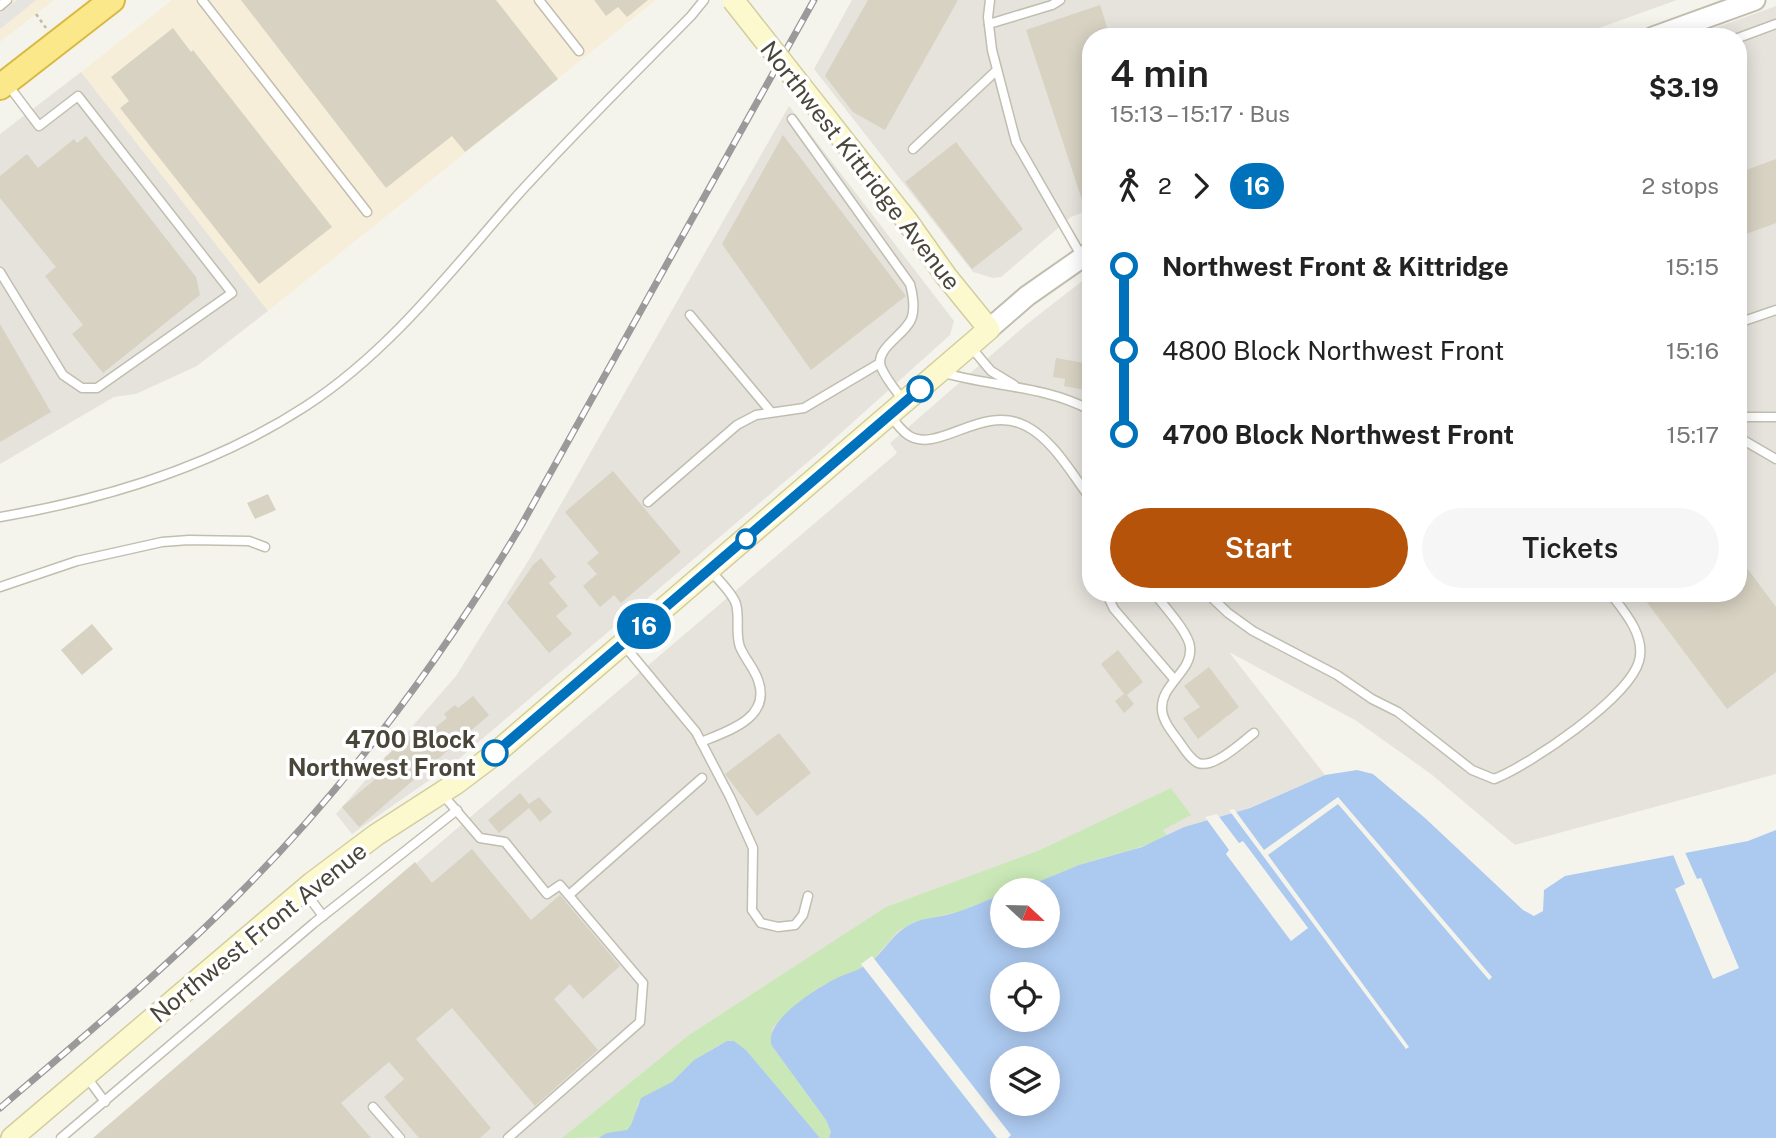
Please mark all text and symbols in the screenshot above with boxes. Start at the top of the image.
street label: Northwest Kittridge Avenue [755,35,967,295]
text: 4 min [1110,51,1209,96]
text: $3.19 [1649,72,1719,103]
text: 15:13 – 15:17 · Bus [1110,100,1290,127]
icon: walk [1110,167,1148,205]
icon: forward [1182,167,1220,205]
text: 2 [1158,172,1172,199]
text: 16 [1244,172,1270,200]
text: 2 stops [1641,172,1719,199]
text: Northwest Front & Kittridge [1162,251,1509,282]
text: 15:15 [1666,253,1719,280]
text: 4800 Block Northwest Front [1162,335,1504,366]
text: 15:16 [1666,337,1719,364]
unlabelled marker [907,376,933,402]
text: 4700 Block Northwest Front [1162,419,1514,450]
text: 15:17 [1667,421,1719,448]
button: Start [1110,508,1408,588]
button: Tickets [1422,508,1719,588]
unlabelled marker [736,529,756,549]
line badge: 16 [612,603,676,649]
text: 16 [631,612,657,640]
place label: 4700 Block Northwest Front [288,725,476,781]
marker: 4700 Block Northwest Front [482,740,508,766]
street label: Northwest Front Avenue [144,836,372,1028]
north arrow [990,878,1060,948]
map controls [990,878,1060,1116]
button: locate [990,962,1060,1032]
button: layers [990,1046,1060,1116]

